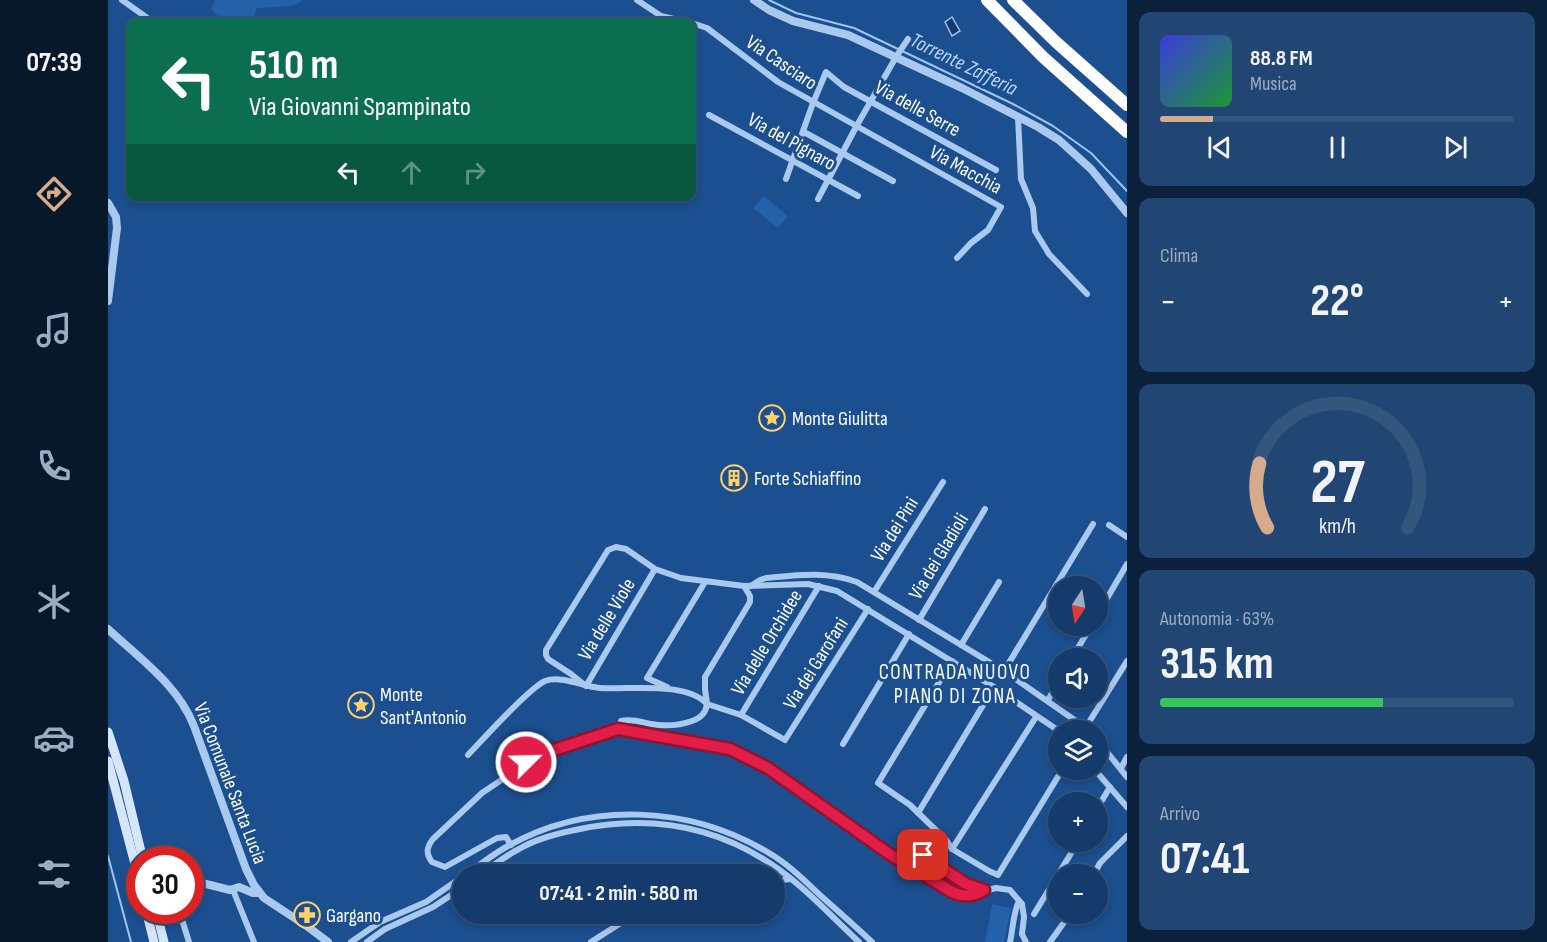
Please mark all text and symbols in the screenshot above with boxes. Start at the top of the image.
water label: Torrente Zafferia [906,28,1022,101]
street label: Via Casciaro [741,30,822,95]
text: 510 m [249,40,338,91]
icon: left [150,42,228,120]
text: 88.8 FM [1250,45,1313,72]
text: 07:39 [26,47,82,79]
text: Musica [1250,72,1297,96]
street label: Via delle Serre [870,75,965,142]
text: Via Giovanni Spampinato [249,91,471,123]
street label: Via del Pignaro [743,108,840,176]
icon: previous [1203,131,1236,164]
icon: pause [1321,131,1354,164]
icon: next [1439,131,1472,164]
street label: Via Macchia [925,140,1006,200]
icon: left [332,156,365,189]
icon: ahead [395,156,428,189]
icon: right [458,156,491,189]
icon: directions [33,173,75,215]
text: Clima [1160,244,1198,268]
text: 22° [1310,274,1364,329]
text: − [1160,282,1176,322]
text: + [1498,282,1514,322]
icon: music [33,309,75,351]
place icon: Monte Giulitta [757,403,787,433]
place label: Monte Giulitta [792,407,888,431]
icon: phone [33,445,75,487]
text: 27 [1310,446,1365,521]
building icon: Forte Schiaffino [719,463,749,493]
place label: Forte Schiaffino [754,467,861,491]
street label: Via dei Pini [866,493,924,566]
street label: Via dei Gladioli [904,509,974,604]
text: km/h [1318,514,1356,539]
street label: Via delle Viole [573,574,641,665]
north arrow [1048,576,1108,636]
map controls [1048,576,1108,924]
icon: climate [33,581,75,623]
street label: Via delle Orchidee [726,585,808,700]
text: Autonomia · 63% [1160,607,1274,631]
street label: Via dei Garofani [778,613,853,714]
text: 315 km [1160,637,1274,692]
button: sound [1048,648,1108,708]
district label: CONTRADA NUOVO PIANO DI ZONA [879,660,1031,709]
place label: Monte Sant'Antonio [380,683,467,730]
place icon: Monte Sant'Antonio [346,690,376,720]
street label: Via Comunale Santa Lucia [188,699,272,867]
icon: car [33,717,75,759]
button: layers [1048,720,1108,780]
position arrow [494,730,558,794]
button: + [1048,792,1108,852]
text: Arrivo [1160,802,1200,826]
pin [897,829,948,880]
text: 07:41 [1160,832,1249,887]
icon: arrive [906,838,939,871]
speed limit sign: 30 [126,846,204,924]
icon: filters [33,853,75,895]
button: − [1048,864,1108,924]
text: 07:41 · 2 min · 580 m [539,880,698,907]
pharmacy icon: Gargano [292,900,322,930]
place label: Gargano [326,904,381,928]

